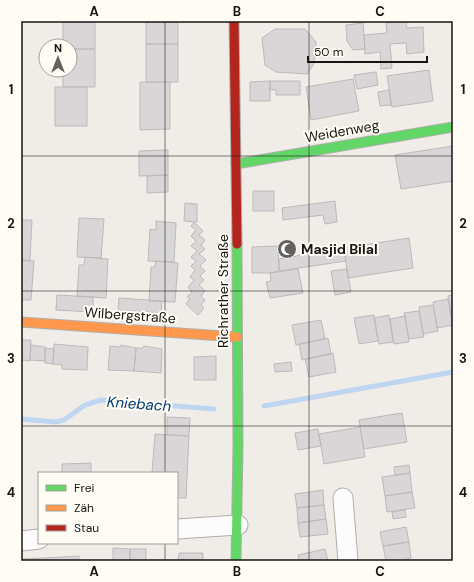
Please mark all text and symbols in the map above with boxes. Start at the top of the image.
text: A [89,3,99,20]
text: B [233,3,241,20]
text: C [375,3,385,20]
north arrow [38,38,78,78]
scale bar [308,38,427,64]
text: N [54,41,62,55]
text: 50 m [314,44,343,60]
text: 1 [9,81,13,98]
text: 1 [461,81,465,98]
street label: Weidenweg [303,116,381,146]
text: 2 [7,215,15,232]
text: 2 [459,215,467,232]
street label: Richrather Straße [214,234,232,348]
mosque icon: Masjid Bilal [276,238,298,260]
place label: Masjid Bilal [301,240,378,258]
street label: Wilbergstraße [84,303,176,327]
text: 3 [7,350,15,367]
text: 3 [459,350,467,367]
water label: Kniebach [106,392,172,416]
legend [38,472,178,544]
text: Frei [74,480,94,496]
text: 4 [7,484,15,501]
text: 4 [459,484,467,501]
text: Zäh [74,500,94,516]
text: Stau [74,520,99,536]
text: A [89,563,99,580]
text: B [233,563,241,580]
text: C [375,563,385,580]

